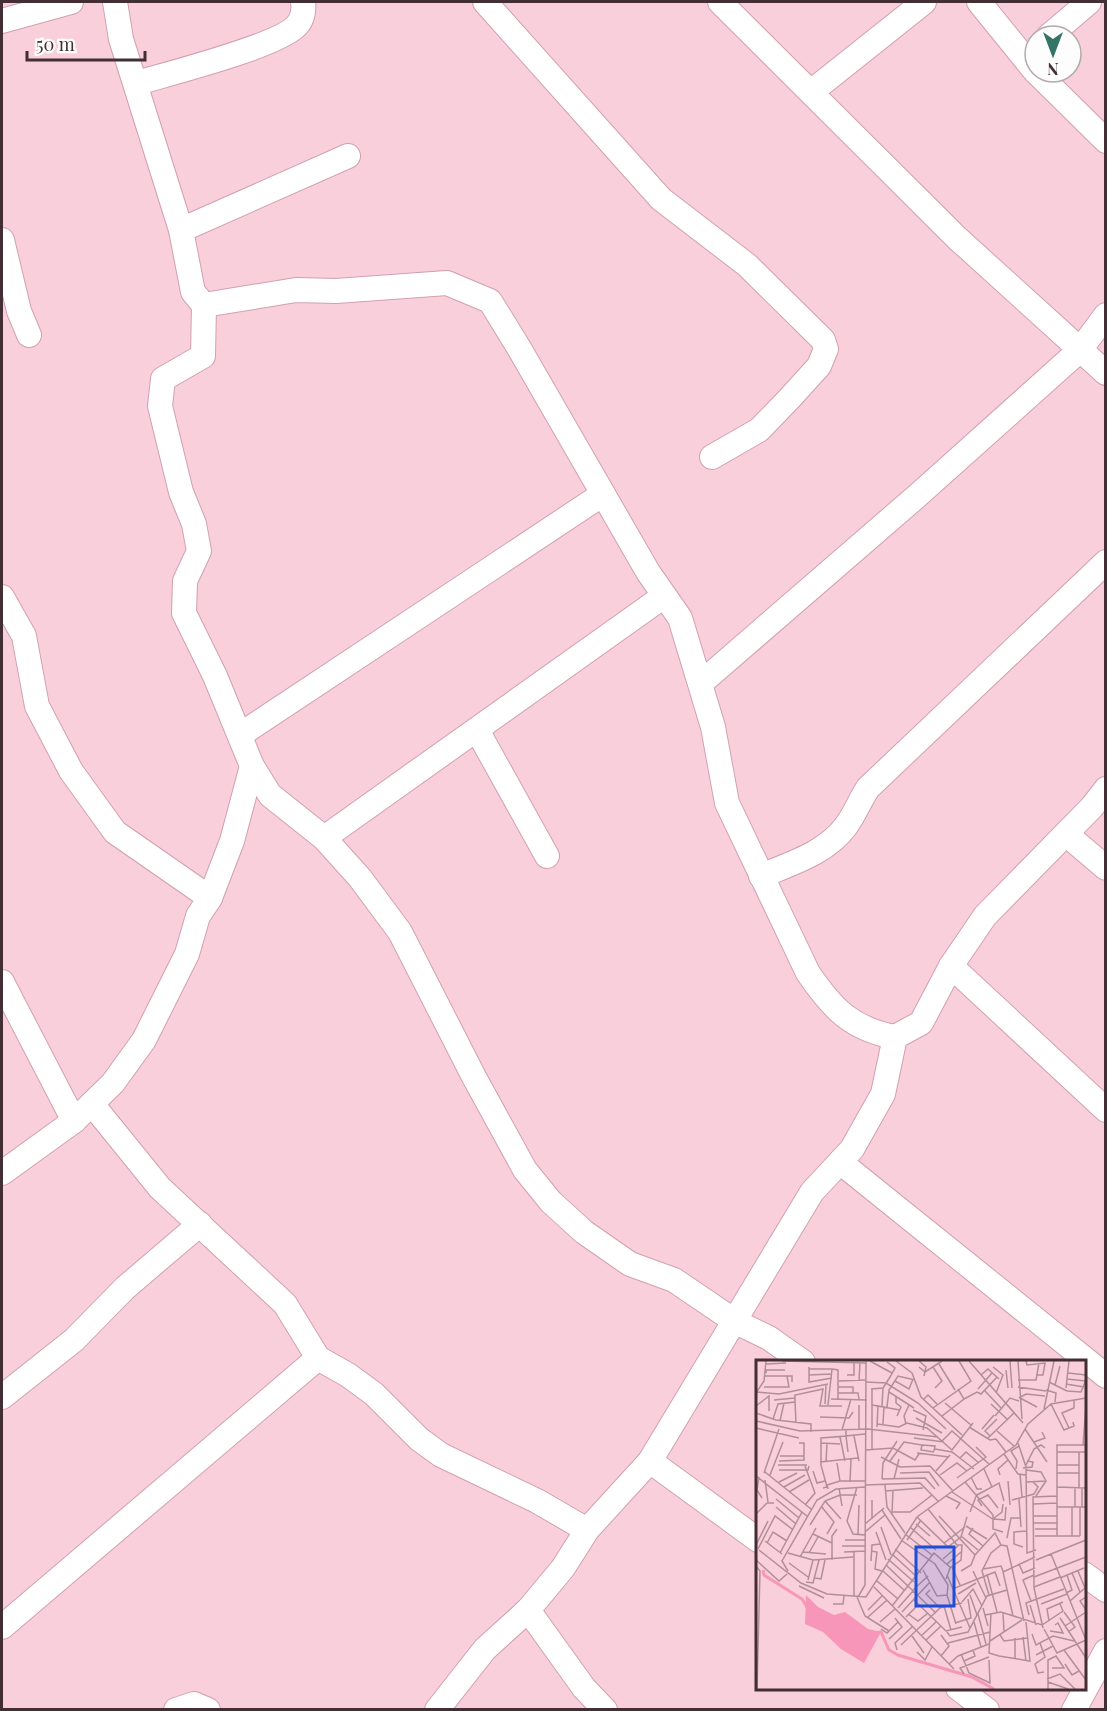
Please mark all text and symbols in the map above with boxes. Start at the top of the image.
scale bar [27,24,146,62]
north arrow [1023,24,1083,84]
text: 50 m [36,32,75,56]
text: N [1047,59,1059,80]
inset map [756,1360,1086,1690]

